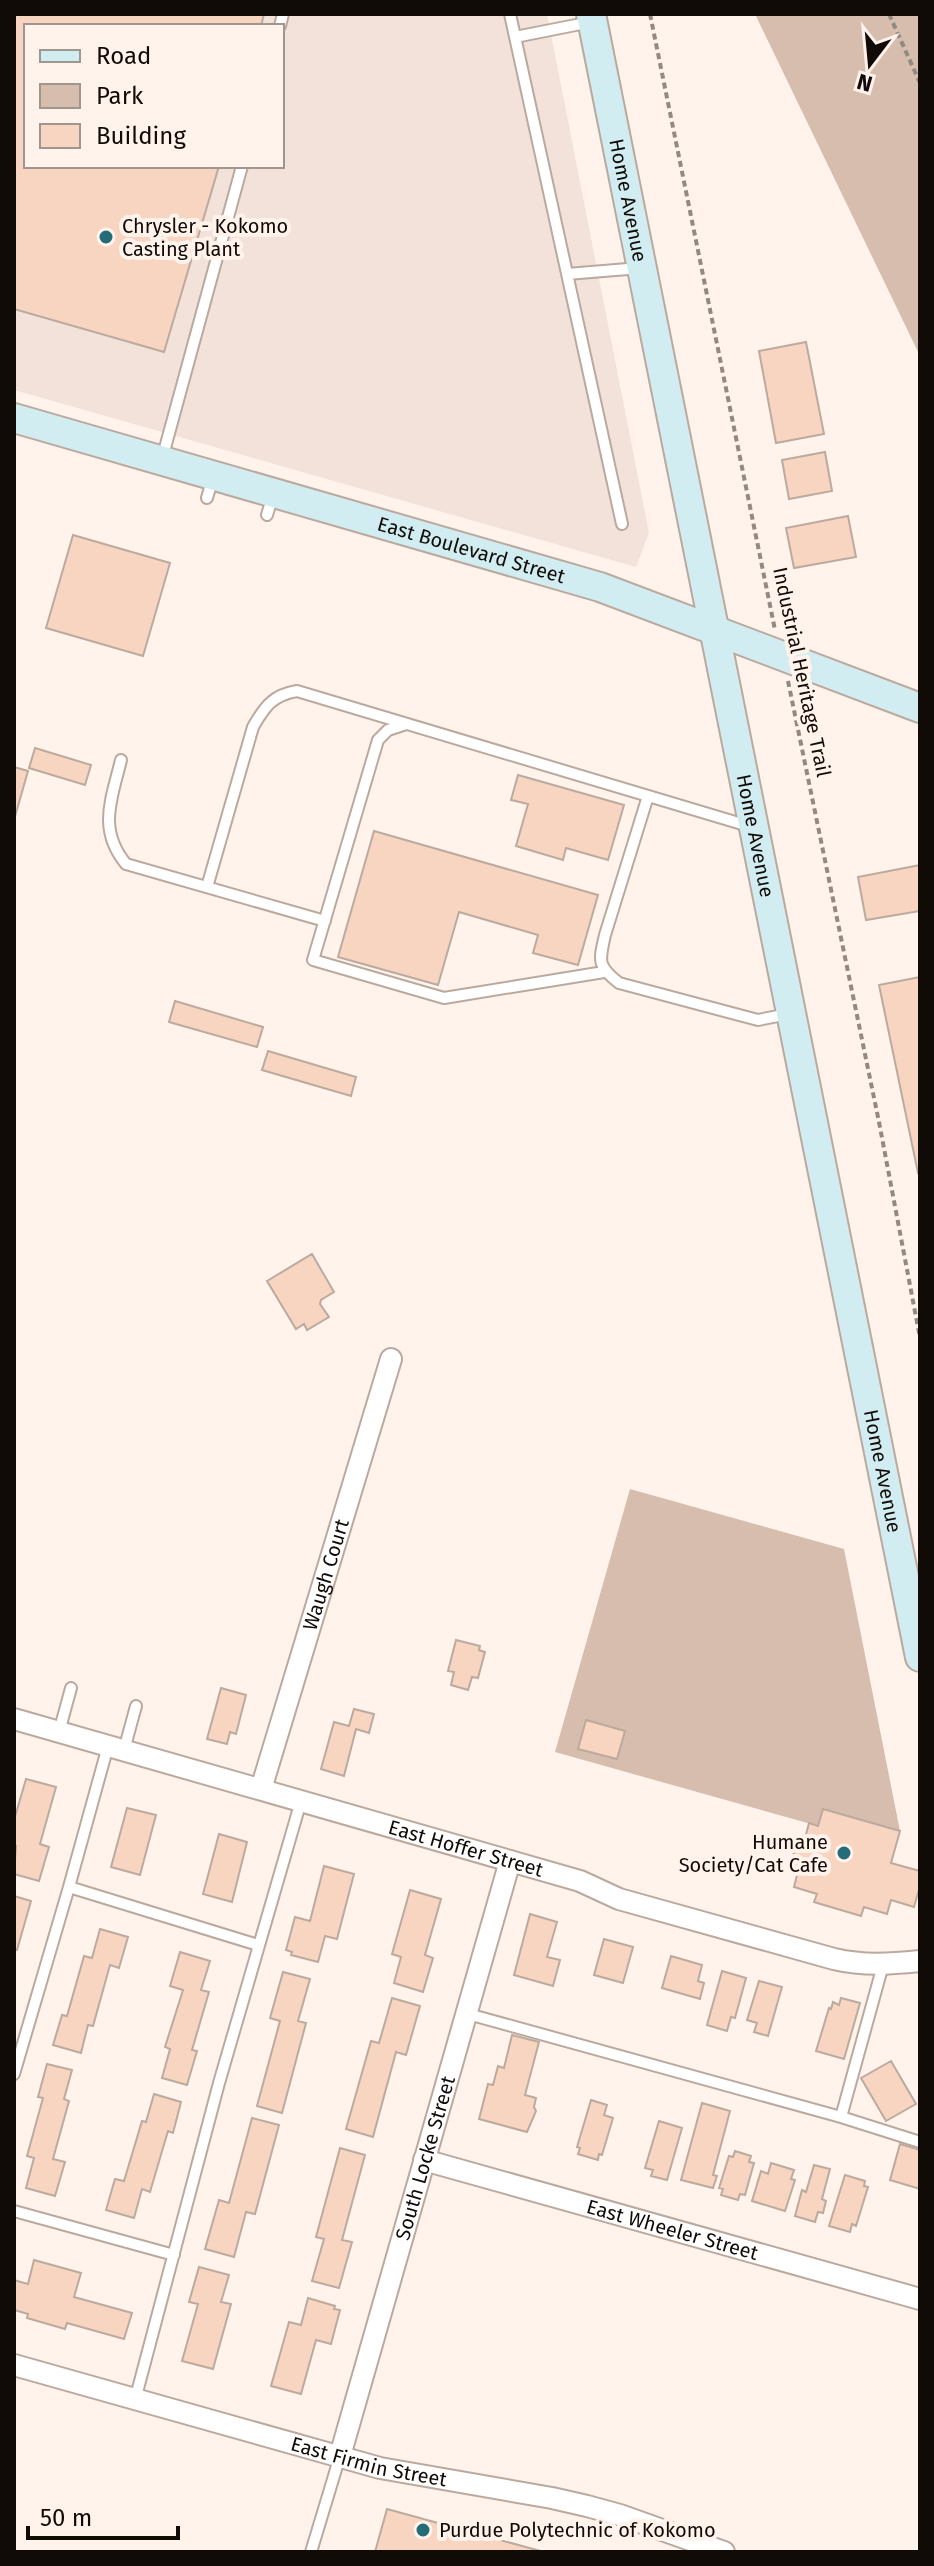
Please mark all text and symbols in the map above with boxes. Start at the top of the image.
legend [24,24,284,168]
north arrow [830,24,910,104]
text: Road [96,42,151,70]
text: N [854,68,875,98]
text: Park [96,82,144,110]
text: Building [96,122,186,150]
street label: Home Avenue [604,137,652,264]
place label: Chrysler - Kokomo Casting Plant [122,214,288,261]
marker: Chrysler - Kokomo Casting Plant [97,228,115,246]
street label: East Boulevard Street [375,511,569,589]
street label: Industrial Heritage Trail [768,565,836,779]
street label: Home Avenue [731,772,780,899]
street label: Home Avenue [859,1407,907,1535]
street label: Waugh Court [298,1515,354,1633]
street label: East Hoffer Street [386,1815,547,1882]
place label: Humane Society/Cat Cafe [679,1830,828,1877]
marker: Humane Society/Cat Cafe [835,1844,853,1862]
street label: South Locke Street [390,2072,460,2243]
street label: East Wheeler Street [584,2194,762,2265]
street label: East Firmin Street [288,2432,449,2492]
scale bar [28,2490,178,2540]
text: 50 m [40,2504,92,2532]
place label: Purdue Polytechnic of Kokomo [439,2518,716,2542]
marker: Purdue Polytechnic of Kokomo [414,2521,432,2539]

